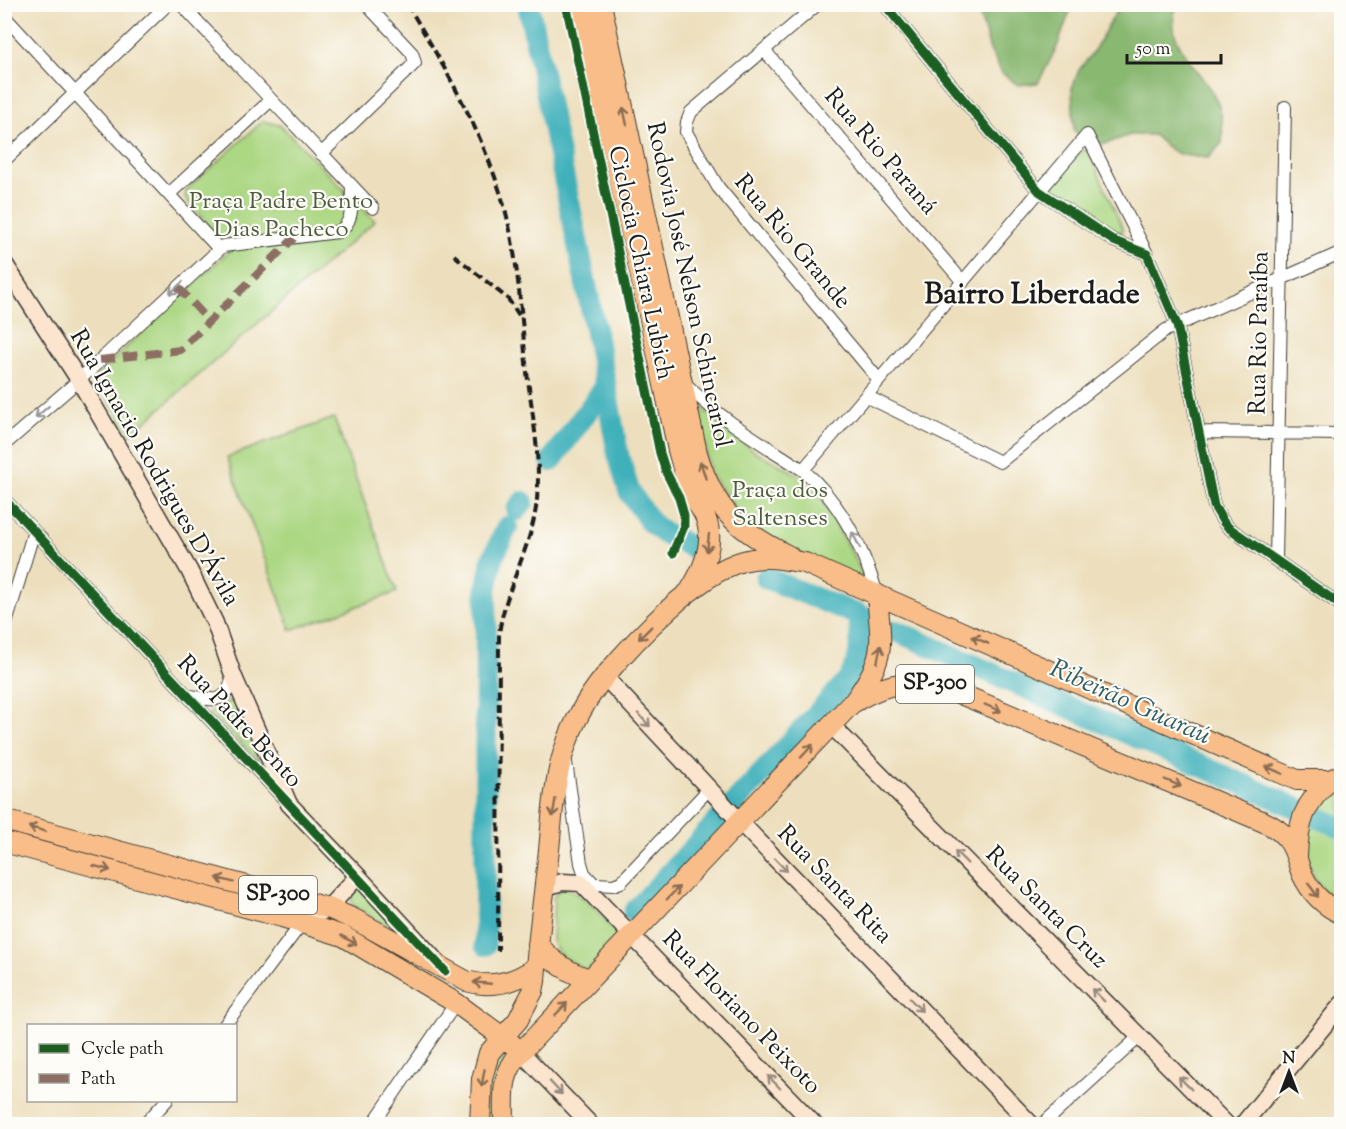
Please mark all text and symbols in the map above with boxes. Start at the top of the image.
scale bar [1127,27,1222,65]
text: 50 m [1135,37,1171,63]
street label: Rua Rio Paraná [815,81,945,223]
one-way arrow [619,106,630,126]
street label: Rodovia José Nelson Schincariol [637,119,739,451]
street label: Ciclocia Chiara Lubich [599,143,681,383]
street label: Rua Rio Grande [725,167,859,317]
park label: Praça Padre Bento Dias Pacheco [189,185,373,247]
street label: Rua Rio Paraíba [1242,251,1278,415]
district label: Bairro Liberdade [924,274,1140,317]
one-way arrow [169,281,184,295]
street label: Rua Ignacio Rodrigues D'Ávila [61,323,247,613]
one-way arrow [35,405,50,419]
one-way arrow [697,461,708,480]
park label: Praça dos Saltenses [732,474,828,536]
one-way arrow [850,532,862,549]
one-way arrow [702,533,713,553]
one-way arrow [638,626,653,641]
one-way arrow [971,634,990,645]
one-way arrow [874,645,885,664]
street label: Rua Padre Bento [168,648,310,796]
water label: Ribeirão Guaraú [1044,651,1217,755]
road number: SP-300 [896,665,974,703]
one-way arrow [984,703,1002,714]
one-way arrow [637,712,652,727]
one-way arrow [800,744,814,759]
one-way arrow [1265,763,1283,775]
one-way arrow [1163,778,1181,789]
one-way arrow [548,798,559,818]
street label: Rua Santa Rita [768,818,900,952]
one-way arrow [28,822,47,834]
street label: Rua Santa Cruz [977,839,1115,977]
one-way arrow [954,849,968,864]
one-way arrow [774,857,788,872]
one-way arrow [92,863,111,875]
one-way arrow [216,874,235,885]
road number: SP-300 [239,876,317,914]
one-way arrow [1307,882,1319,898]
one-way arrow [666,885,680,900]
street label: Rua Floriano Peixoto [654,923,828,1103]
one-way arrow [340,934,357,946]
one-way arrow [472,978,492,989]
one-way arrow [1091,988,1106,1003]
one-way arrow [909,998,923,1013]
one-way arrow [554,1002,569,1017]
legend [27,1024,237,1102]
text: Cycle path [81,1037,164,1063]
north arrow [1259,1042,1319,1102]
text: N [1283,1048,1296,1071]
text: Path [81,1067,116,1093]
one-way arrow [477,1067,488,1087]
one-way arrow [767,1075,781,1090]
one-way arrow [1177,1075,1192,1090]
one-way arrow [548,1080,562,1095]

